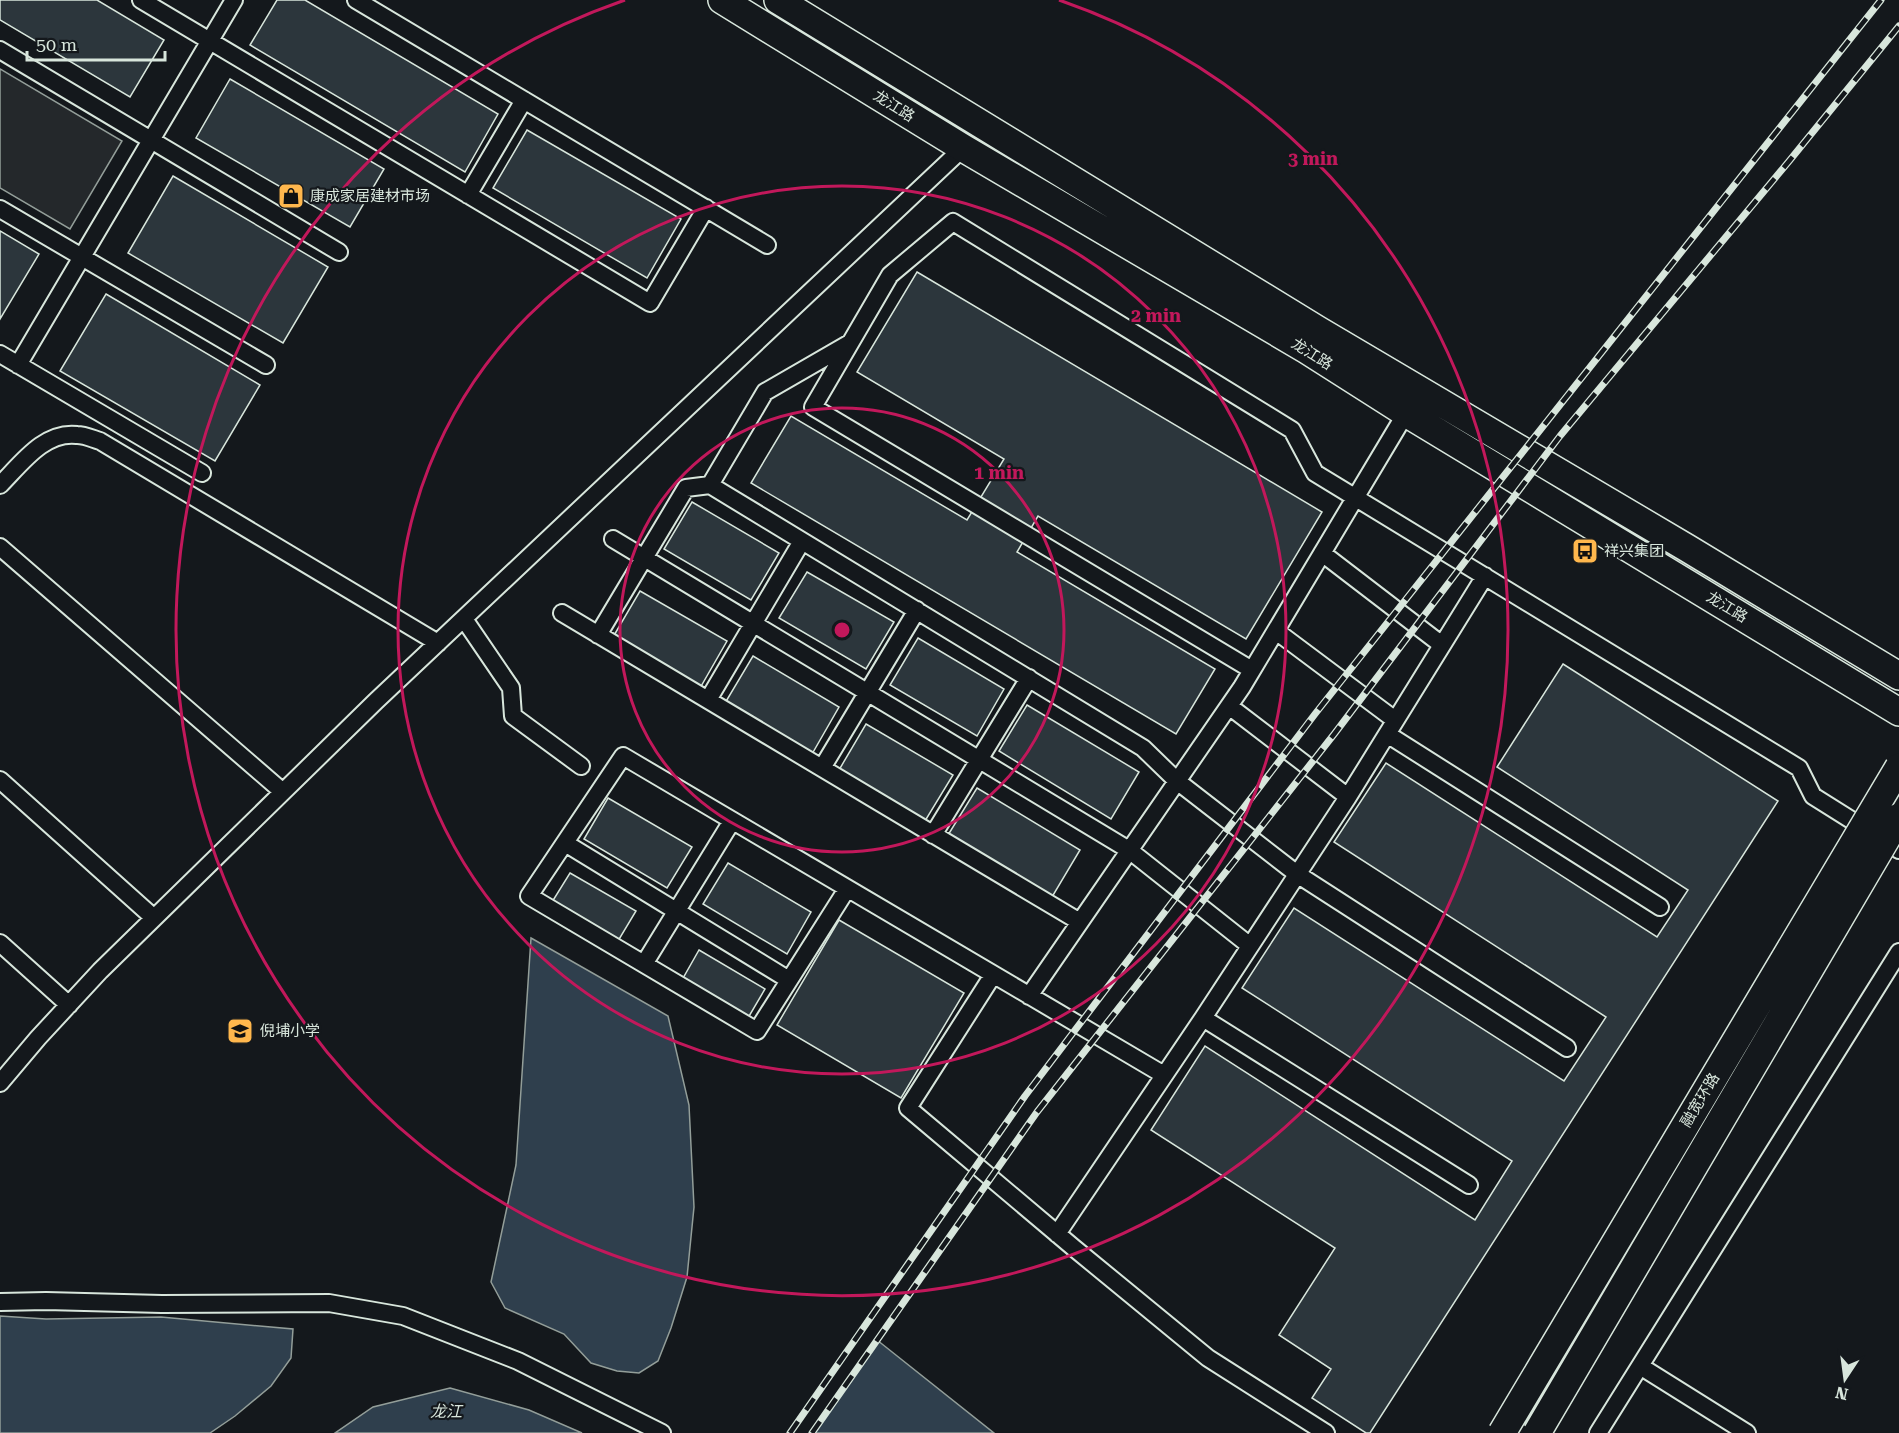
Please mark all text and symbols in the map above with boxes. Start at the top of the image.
scale bar [27,24,165,62]
text: 50 m [36,34,77,55]
street label: 龙江路 [870,86,918,126]
text: 3 min [1288,148,1338,169]
shop icon: 康成家居建材市场 [276,181,306,211]
place label: 康成家居建材市场 [310,187,430,205]
text: 2 min [1131,305,1181,326]
street label: 龙江路 [1288,334,1336,374]
text: 1 min [974,462,1024,483]
bus stop icon: 祥兴集团 [1570,536,1600,566]
place label: 祥兴集团 [1604,542,1664,560]
street label: 龙江路 [1703,588,1751,626]
centre of rings [832,620,852,640]
school or university icon: 倪埔小学 [225,1016,255,1046]
place label: 倪埔小学 [260,1022,320,1040]
street label: 融宽环路 [1677,1070,1723,1130]
north arrow [1815,1349,1875,1409]
text: N [1834,1382,1850,1404]
water label: 龙江 [430,1402,464,1421]

